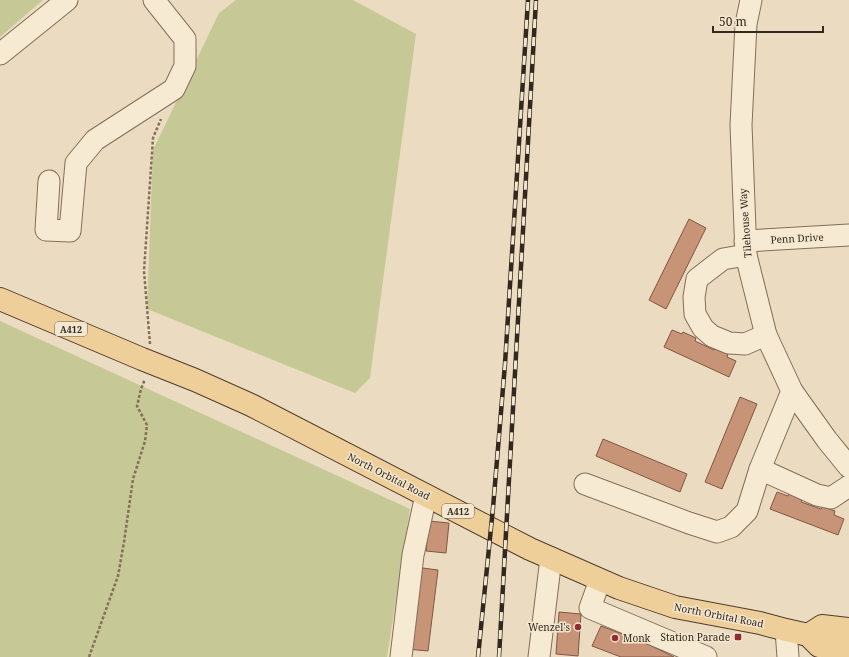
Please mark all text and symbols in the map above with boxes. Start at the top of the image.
scale bar [713,8,823,34]
text: 50 m [719,13,747,30]
street label: Tilehouse Way [736,187,754,258]
street label: Penn Drive [770,230,824,246]
road number: A412 [55,322,87,336]
street label: North Orbital Road [345,449,433,503]
road number: A412 [442,504,474,518]
street label: North Orbital Road [673,599,765,631]
place label: Wenzel's [528,620,570,634]
marker: Wenzel's [573,622,583,632]
place label: Station Parade [661,630,730,644]
place label: Monk [623,631,651,645]
marker: Station Parade [733,632,743,642]
marker: Monk [610,633,620,643]

